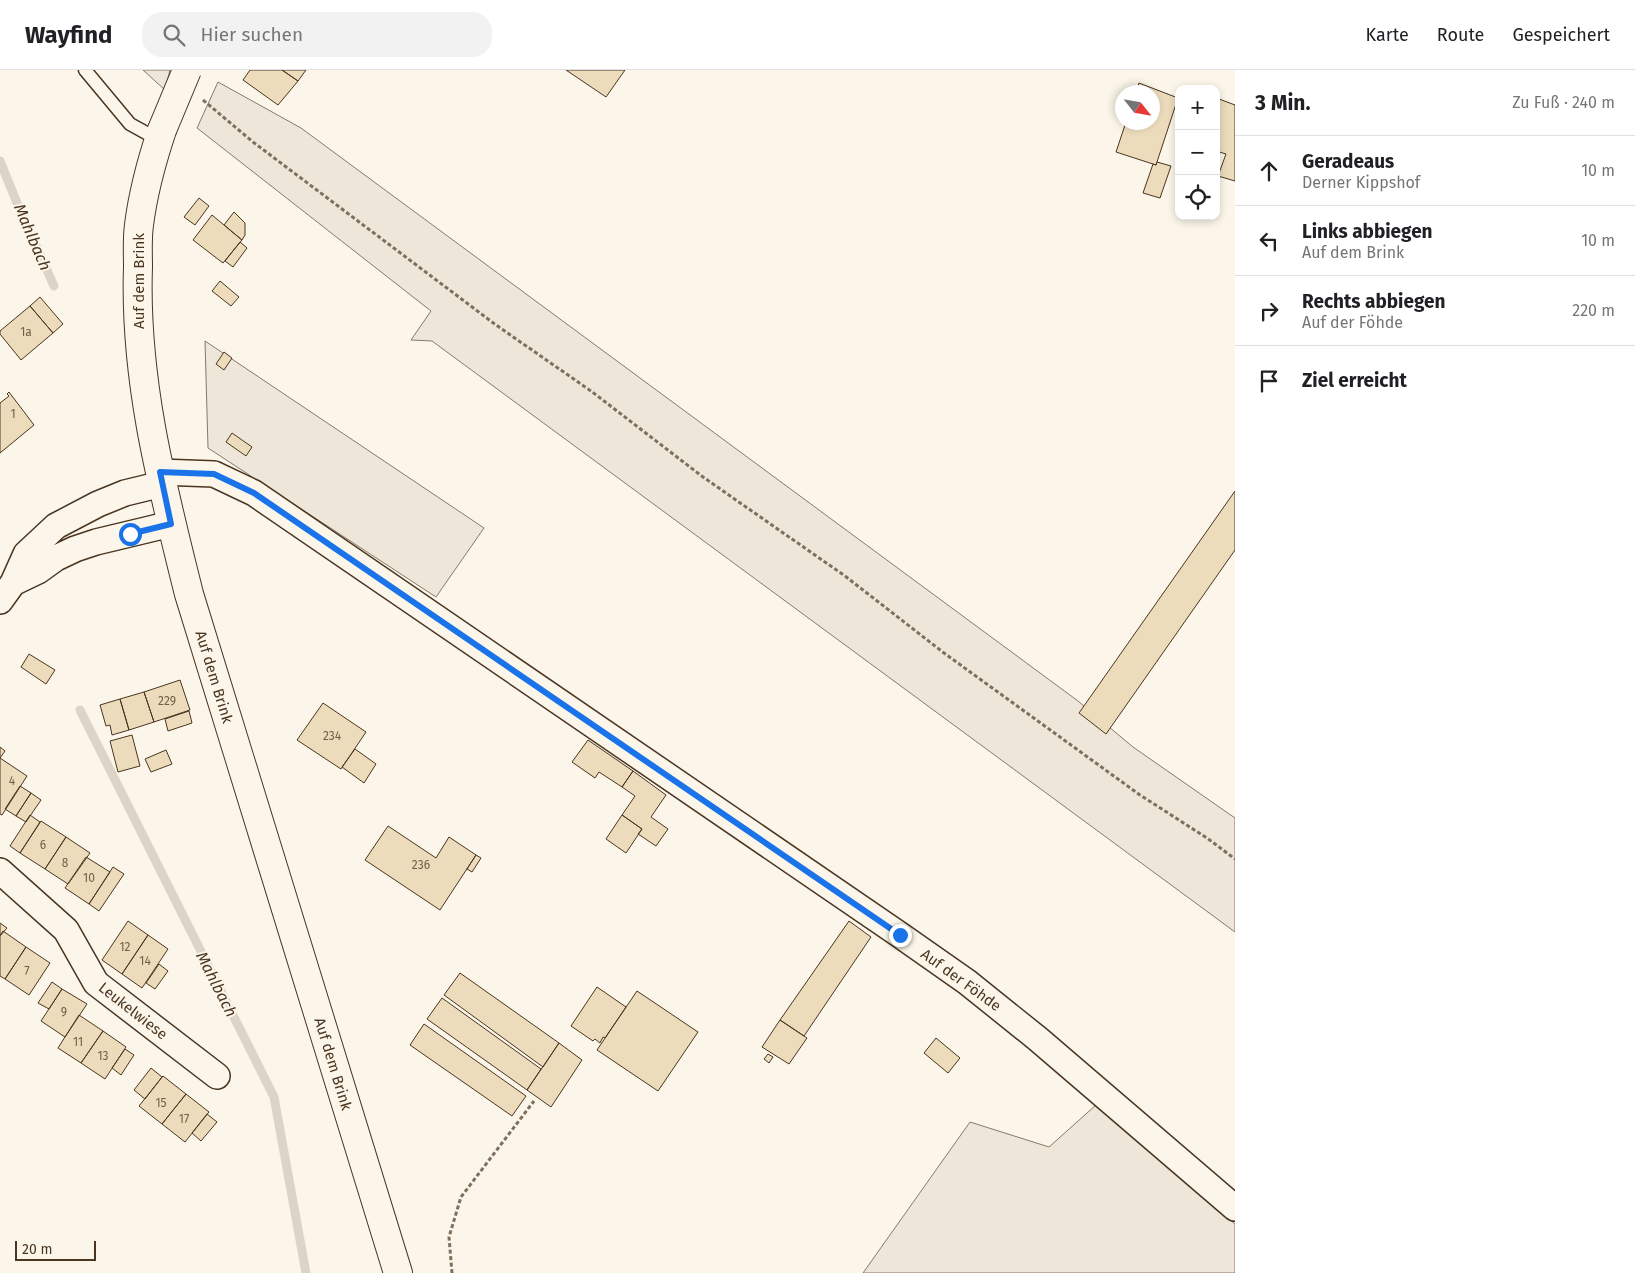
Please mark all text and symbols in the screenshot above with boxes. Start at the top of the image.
search box [142,12,492,57]
text: Wayfind [25,21,112,49]
icon: search [160,21,188,49]
text: Hier suchen [200,23,303,46]
text: Karte [1366,24,1409,46]
text: Route [1437,24,1484,46]
text: Gespeichert [1512,24,1610,46]
north arrow [1115,85,1160,130]
map controls [1175,85,1220,220]
button: + [1175,85,1220,130]
text: 3 Min. [1255,90,1310,116]
text: Zu Fuß · 240 m [1512,93,1615,112]
button: − [1175,130,1220,175]
text: Geradeaus [1302,150,1394,173]
icon: ahead [1255,157,1283,185]
text: 10 m [1581,161,1615,180]
text: Derner Kippshof [1302,173,1420,192]
button: locate [1175,175,1220,220]
water label: Mahlbach [10,201,55,273]
text: Links abbiegen [1302,220,1433,243]
icon: left [1255,227,1283,255]
text: 10 m [1581,231,1615,250]
street label: Auf dem Brink [130,233,148,329]
text: Auf dem Brink [1302,243,1404,262]
text: Rechts abbiegen [1302,290,1445,313]
icon: right [1255,297,1283,325]
text: 220 m [1572,301,1615,320]
text: Auf der Föhde [1302,313,1403,332]
house number: 1a [20,325,32,339]
icon: arrive [1255,367,1283,395]
text: Ziel erreicht [1302,369,1407,392]
house number: 1 [10,407,16,421]
route start [119,523,142,546]
street label: Auf dem Brink [191,629,237,726]
house number: 229 [158,694,176,708]
house number: 234 [323,729,342,743]
house number: 4 [9,774,16,788]
house number: 6 [40,838,46,852]
house number: 8 [62,856,69,870]
house number: 236 [412,858,430,872]
house number: 10 [83,871,95,885]
route end [889,924,912,947]
house number: 12 [119,940,131,954]
street label: Auf der Föhde [917,945,1005,1015]
water label: Mahlbach [192,948,241,1020]
house number: 14 [139,954,151,968]
house number: 7 [24,964,30,978]
street label: Leukelwiese [95,979,171,1043]
house number: 9 [61,1005,67,1019]
street label: Auf dem Brink [310,1016,356,1113]
house number: 11 [73,1035,83,1049]
house number: 13 [97,1049,109,1063]
house number: 15 [155,1096,167,1110]
house number: 17 [179,1112,189,1126]
scale bar [15,1238,96,1261]
text: 20 m [22,1241,52,1258]

